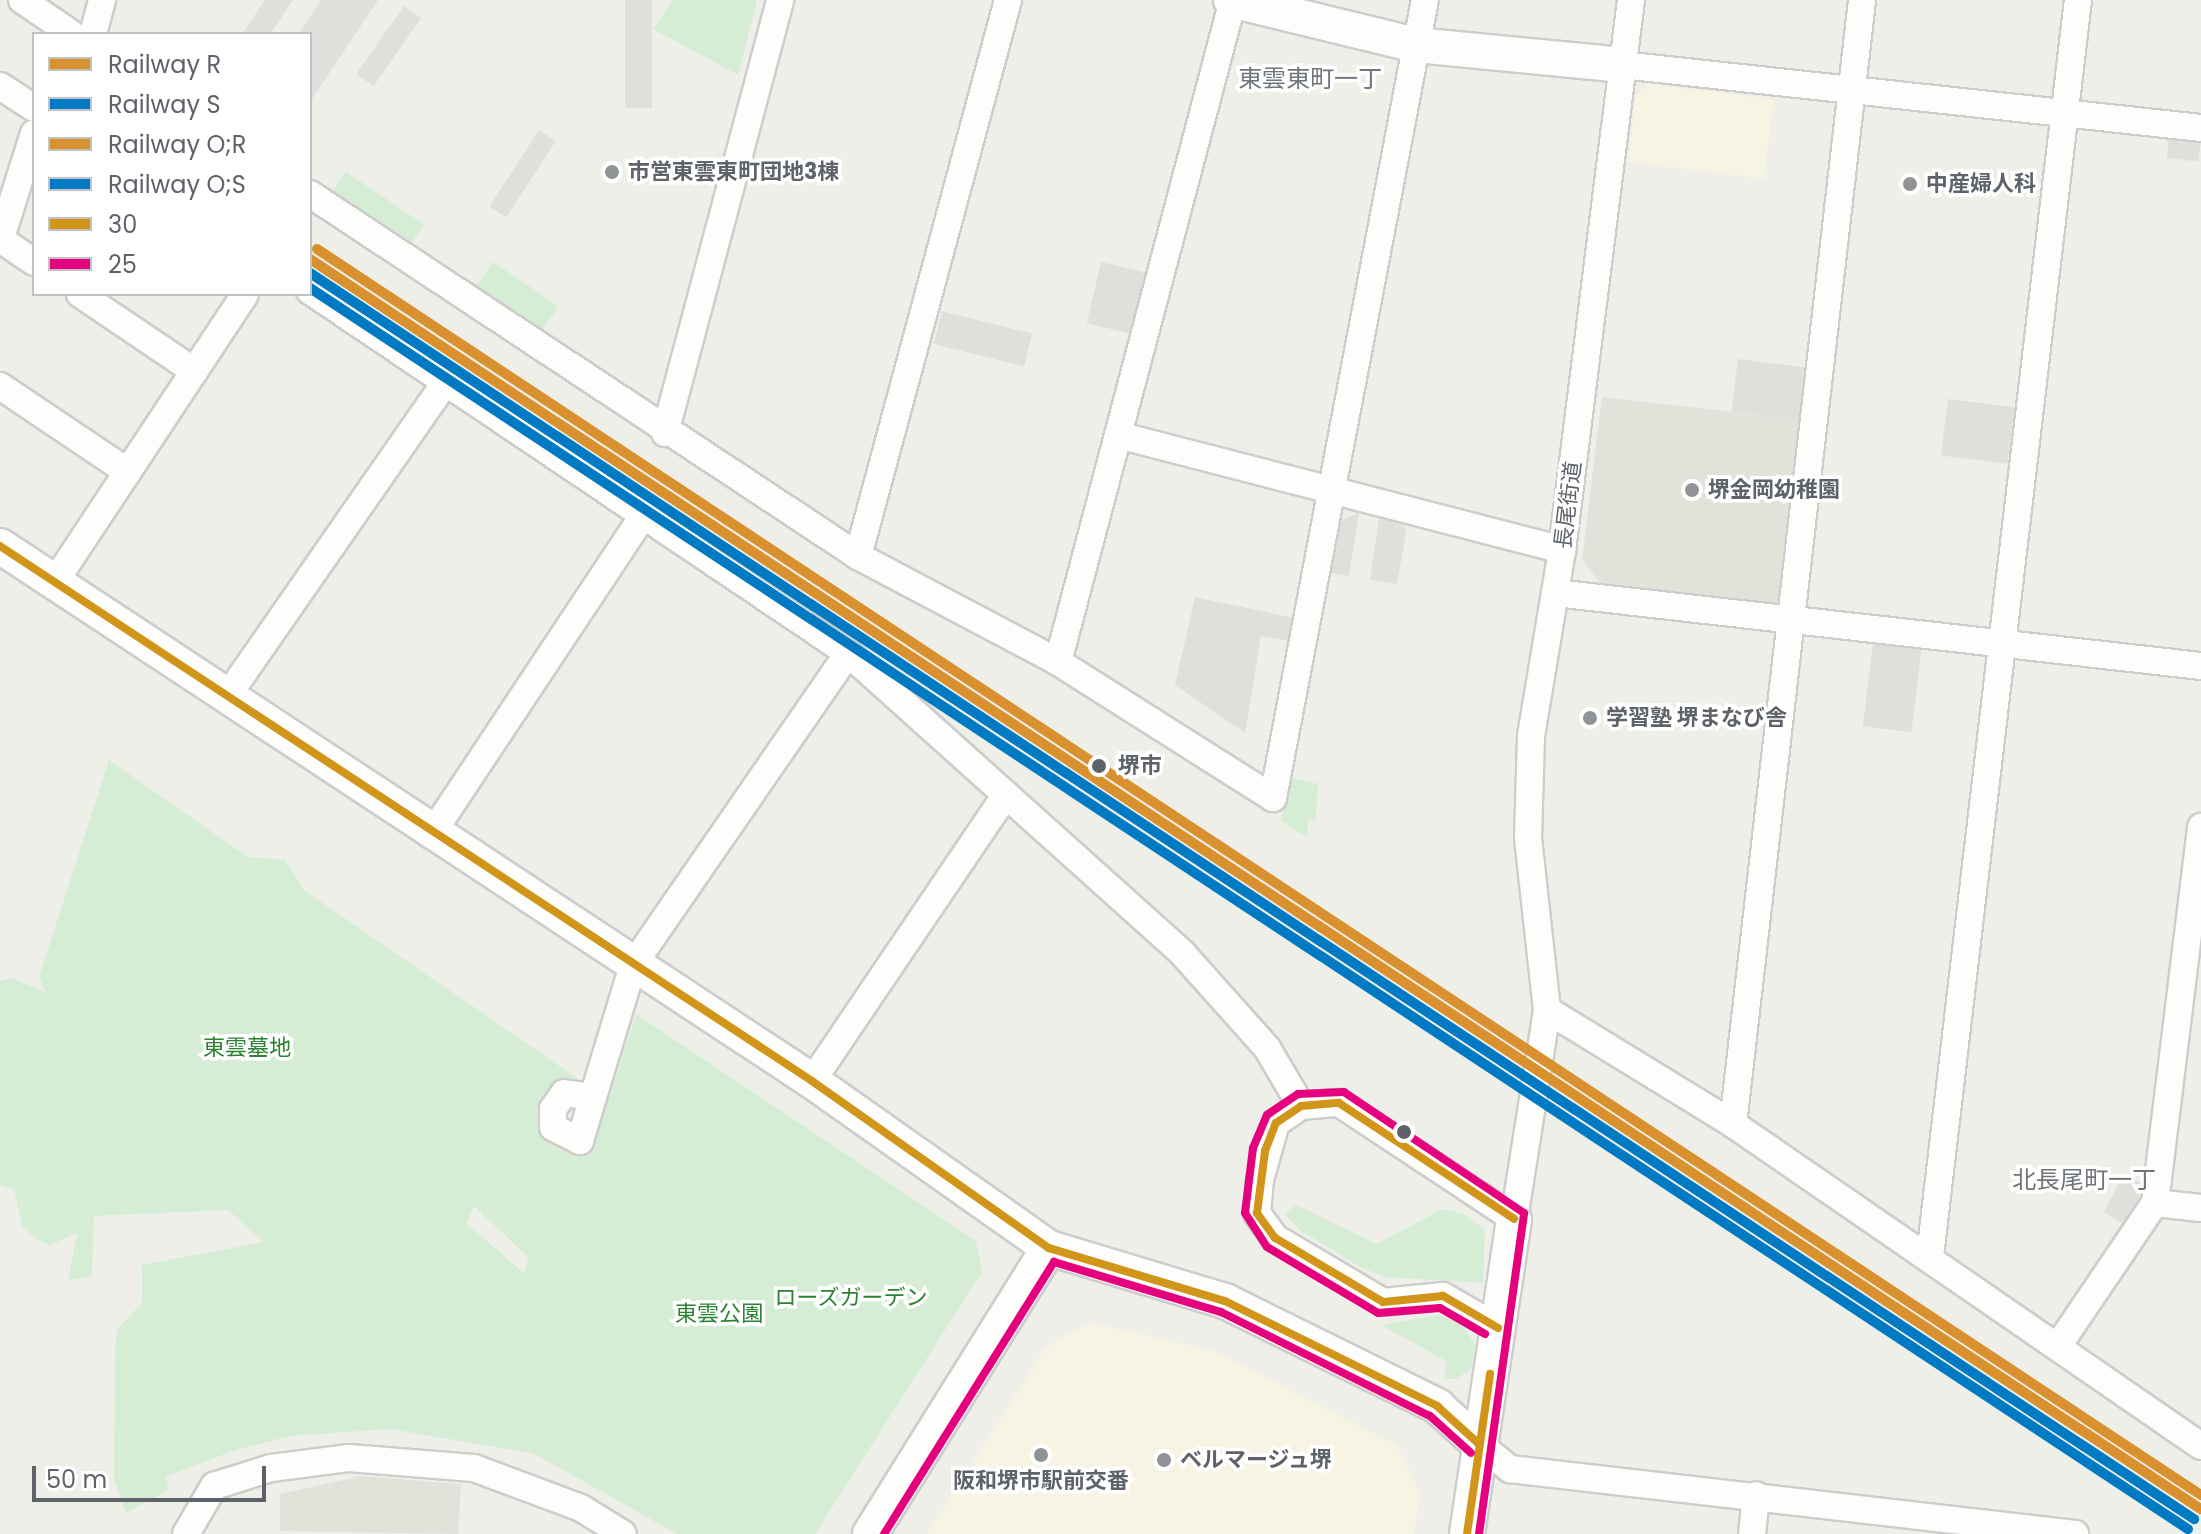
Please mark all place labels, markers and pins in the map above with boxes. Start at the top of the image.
place label: 市営東雲東町団地3棟 [628,159,839,185]
marker: 市営東雲東町団地3棟 [603,163,621,181]
place label: 中産婦人科 [1926,171,2036,197]
marker: 中産婦人科 [1901,175,1919,193]
place label: 堺金岡幼稚園 [1708,477,1840,503]
marker: 堺金岡幼稚園 [1683,481,1701,499]
place label: 学習塾 堺まなび舎 [1606,705,1787,731]
marker: 学習塾 堺まなび舎 [1581,709,1599,727]
place label: 堺市 [1118,753,1162,779]
marker: 堺市 [1087,754,1111,778]
unlabelled marker [1396,1124,1412,1140]
marker: 阪和堺市駅前交番 [1032,1446,1050,1464]
place label: ベルマージュ堺 [1180,1447,1334,1473]
marker: ベルマージュ堺 [1155,1451,1173,1469]
place label: 阪和堺市駅前交番 [953,1468,1129,1494]

